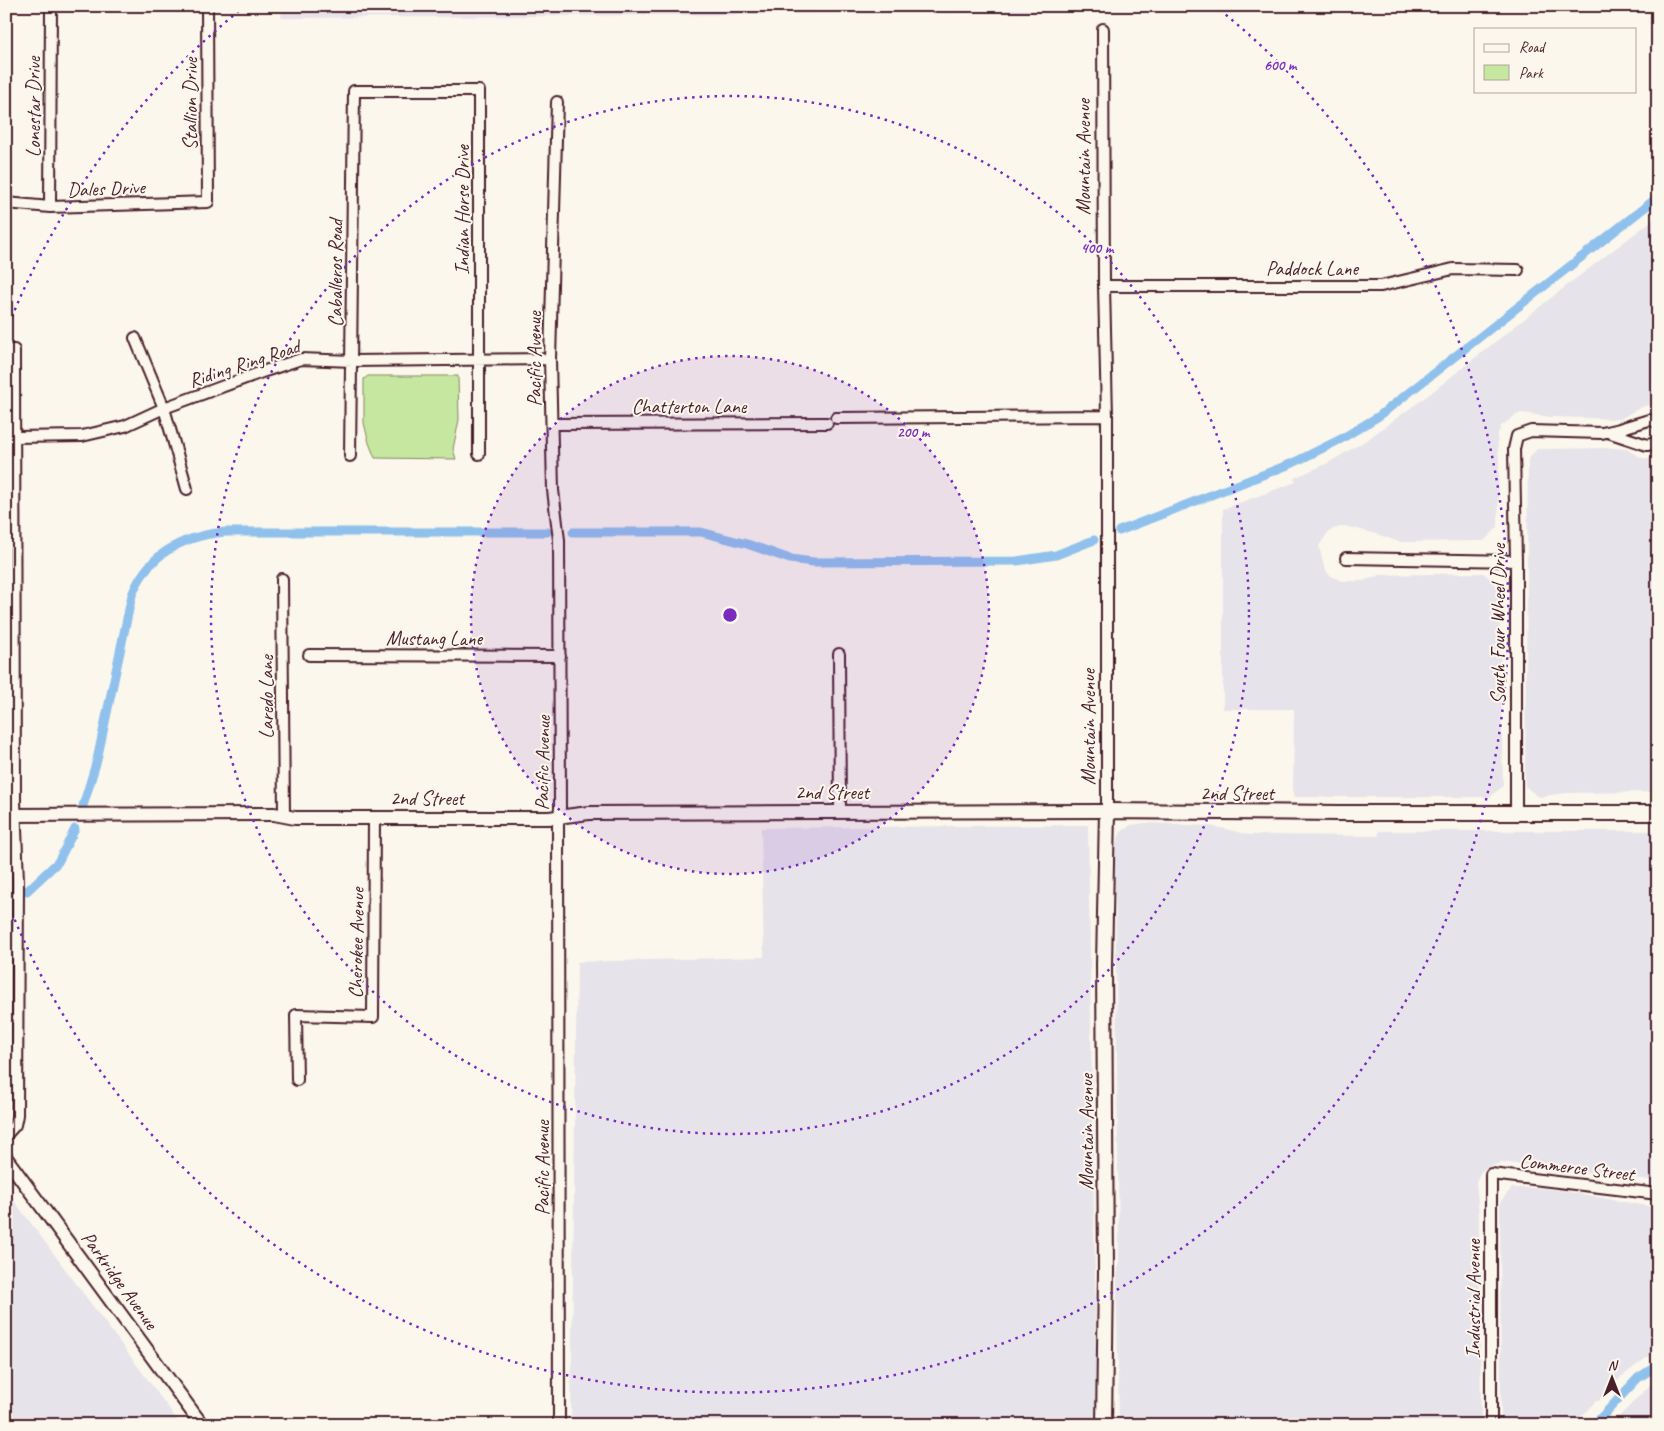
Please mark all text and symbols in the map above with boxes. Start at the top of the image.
legend [1474,28,1636,92]
text: Road [1519,38,1546,57]
street label: Lonestar Drive [21,55,46,157]
street label: Stallion Drive [178,56,203,150]
text: 600 m [1264,56,1298,75]
text: Park [1519,64,1544,83]
street label: Mountain Avenue [1071,97,1096,215]
street label: Indian Horse Drive [450,144,475,275]
street label: Dales Drive [67,175,147,202]
street label: Caballeros Road [323,216,348,327]
text: 400 m [1081,239,1115,258]
street label: Paddock Lane [1266,256,1359,281]
street label: Pacific Avenue [522,310,547,406]
street label: Riding Ring Road [185,333,306,393]
street label: Chatterton Lane [632,394,748,419]
text: 200 m [897,423,931,442]
street label: South Four Wheel Drive [1486,542,1511,704]
centre of rings [721,606,739,624]
street label: Mustang Lane [386,626,484,651]
street label: Laredo Lane [254,654,279,739]
street label: Mountain Avenue [1076,667,1101,785]
street label: Pacific Avenue [529,714,556,811]
street label: 2nd Street [795,780,871,805]
street label: 2nd Street [1200,781,1276,806]
street label: 2nd Street [390,786,466,811]
street label: Cherokee Avenue [343,886,370,999]
street label: Mountain Avenue [1074,1072,1099,1190]
street label: Pacific Avenue [530,1119,555,1215]
street label: Commerce Street [1518,1148,1638,1187]
street label: Parkridge Avenue [76,1226,164,1335]
street label: Industrial Avenue [1461,1238,1486,1358]
north arrow [1586,1354,1636,1404]
text: N [1608,1357,1619,1374]

